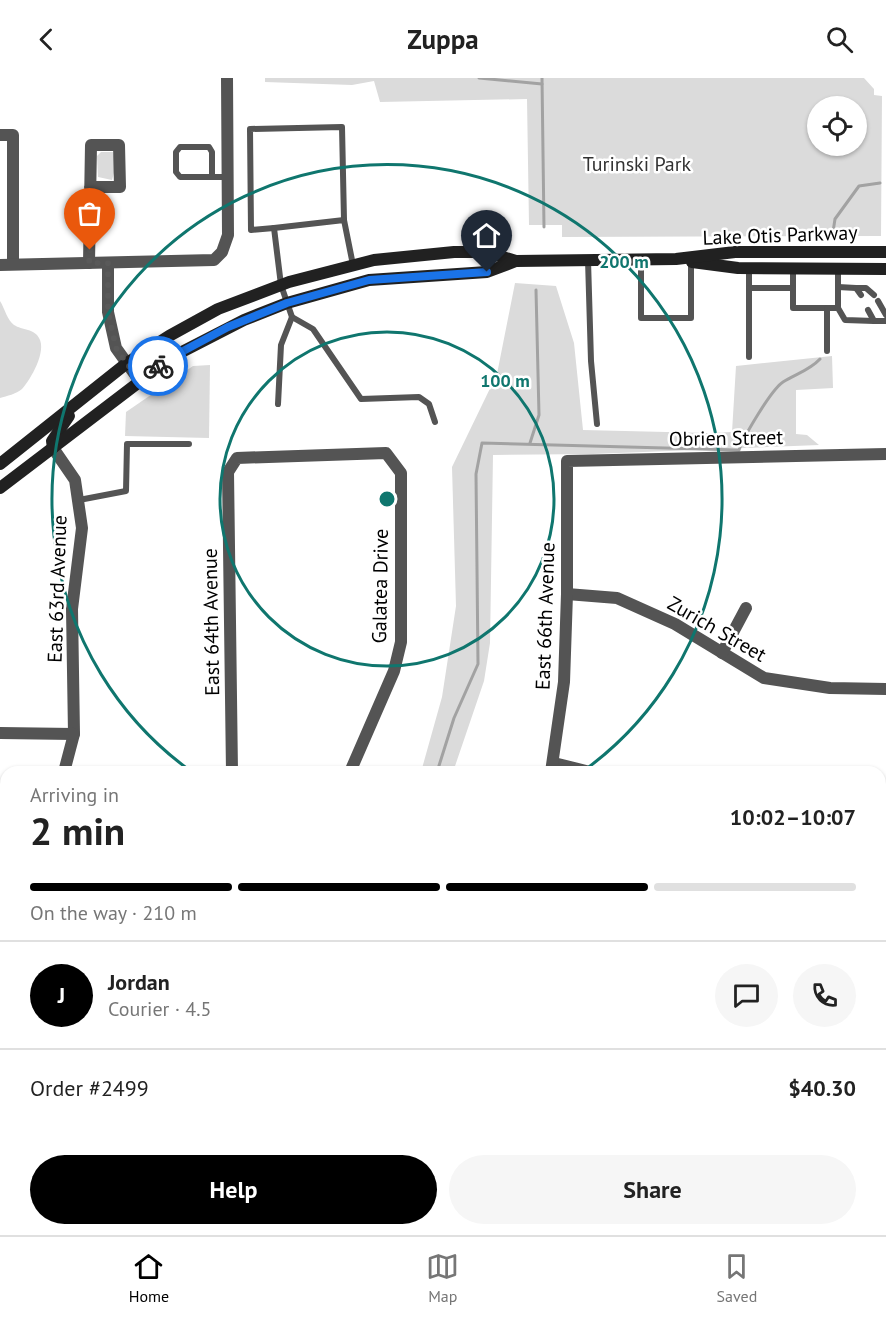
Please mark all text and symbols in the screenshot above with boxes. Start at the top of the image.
text: Zuppa [407,22,479,56]
icon: back [30,23,63,56]
icon: search [823,23,856,56]
map controls [807,96,867,156]
button: locate [807,96,867,156]
park label: Turinski Park [583,151,692,177]
pin [64,188,115,250]
icon: bag [73,197,106,230]
pin [461,210,512,272]
icon: home [470,219,503,252]
street label: Lake Otis Parkway [702,219,859,251]
text: 200 m [599,250,649,273]
courier [128,336,188,396]
icon: bike [142,350,175,383]
text: 100 m [480,369,530,392]
street label: Obrien Street [669,424,784,452]
centre of rings [377,489,397,509]
street label: East 63rd Avenue [41,515,73,663]
street label: Galatea Drive [366,528,394,644]
street label: East 66th Avenue [529,542,561,690]
street label: East 64th Avenue [197,548,225,696]
street label: Zurich Street [663,590,771,668]
text: Arriving in [30,782,119,808]
text: 10:02–10:07 [730,803,856,831]
text: 2 min [30,805,125,856]
text: On the way · 210 m [30,900,197,926]
button: chat [715,964,778,1027]
button: phone [793,964,856,1027]
text: Jordan [108,968,170,996]
text: J [58,981,65,1009]
text: Courier · 4.5 [108,996,211,1022]
text: Order #2499 [30,1074,149,1102]
text: $40.30 [788,1074,856,1102]
button: Help [30,1155,437,1224]
button: Share [449,1155,856,1224]
tab: Home [129,1250,169,1306]
tab: Map [426,1250,459,1306]
tab: Saved [717,1250,757,1306]

